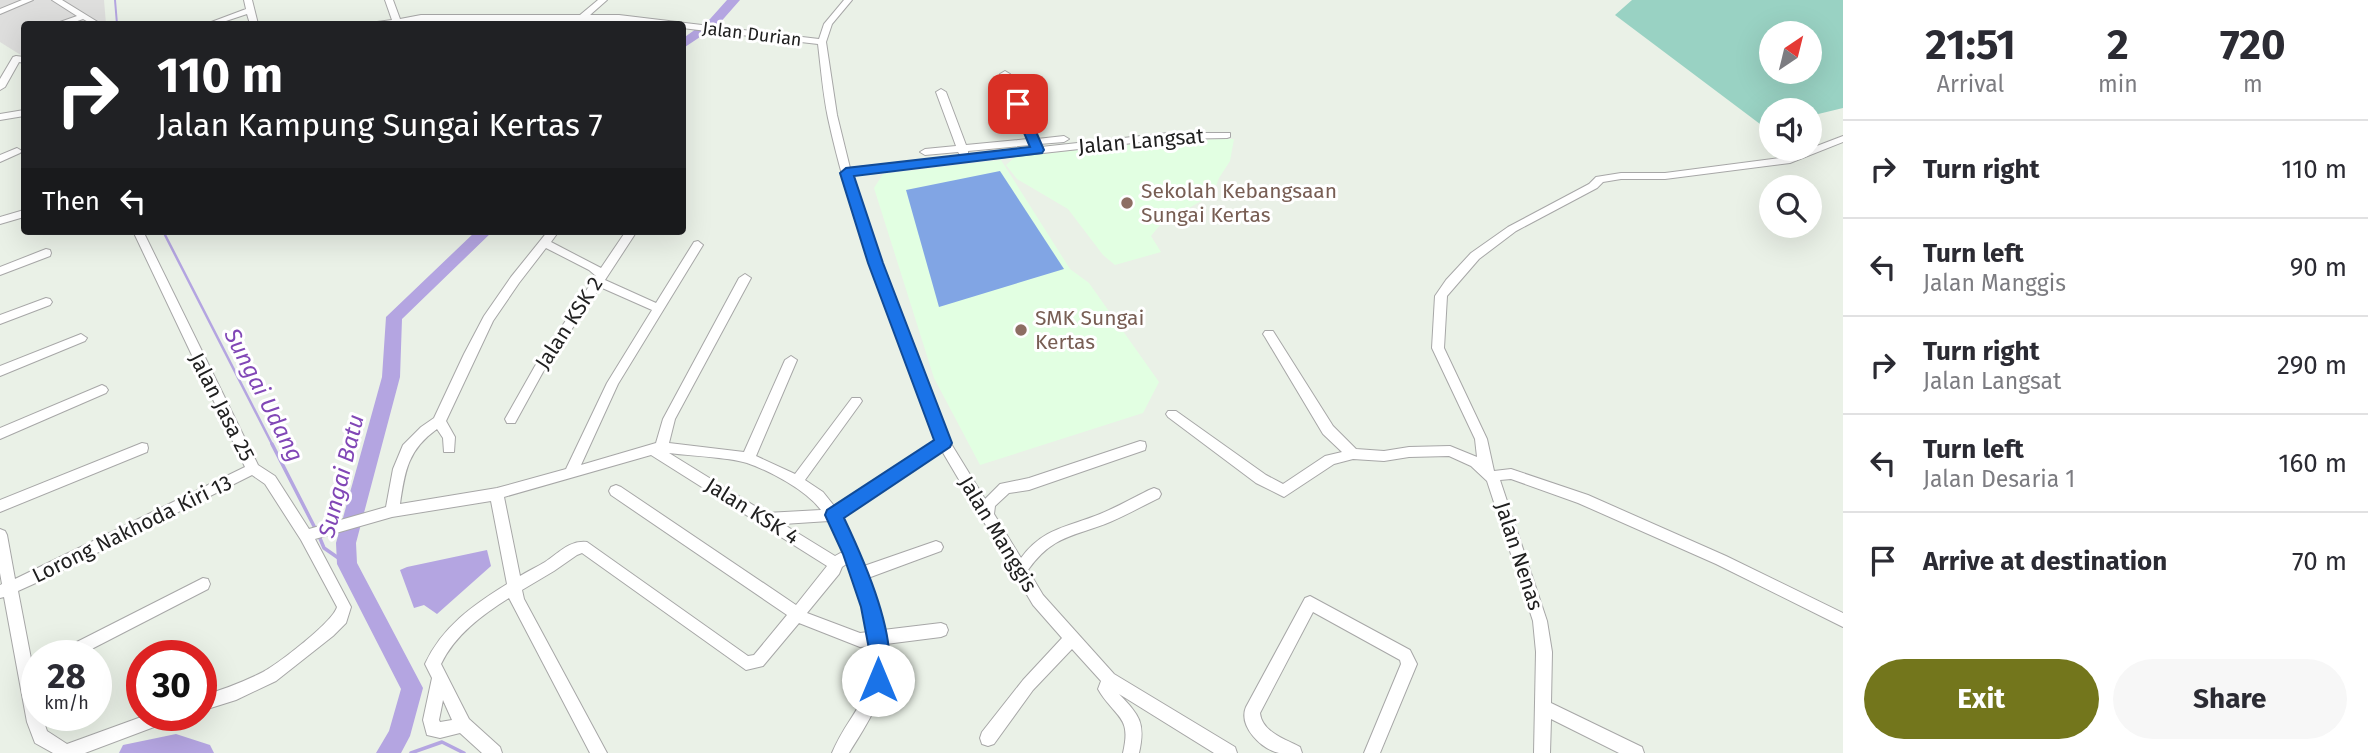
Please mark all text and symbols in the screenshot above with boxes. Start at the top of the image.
street label: Jalan Durian [701,17,803,51]
text: 21:51 [1925,20,2016,70]
text: 2 [2107,20,2129,70]
text: 720 [2220,20,2286,70]
north arrow [1759,21,1822,84]
map controls [1759,21,1822,238]
text: 110 m [157,46,283,105]
icon: right [42,49,133,140]
text: Arrival [1937,70,2004,98]
text: min [2098,70,2138,98]
text: m [2243,70,2263,98]
pin [988,74,1048,134]
icon: arrive [999,85,1037,123]
button: sound [1759,98,1822,161]
text: Jalan Kampung Sungai Kertas 7 [157,106,603,144]
street label: Jalan Langsat [1077,123,1205,159]
icon: right [1864,150,1902,188]
text: Turn right [1923,154,2040,185]
text: 110 m [2281,154,2347,185]
button: search [1759,175,1822,238]
place label: Sekolah Kebangsaan Sungai Kertas [1141,178,1337,228]
icon: left [114,182,152,220]
text: Then [42,186,100,217]
marker: Sekolah Kebangsaan Sungai Kertas [1119,195,1135,211]
text: Turn left [1923,238,2024,269]
icon: left [1864,248,1902,286]
text: 90 m [2290,252,2347,283]
text: Jalan Manggis [1923,269,2066,297]
street label: Jalan KSK 2 [530,272,608,374]
place label: SMK Sungai Kertas [1035,305,1144,355]
marker: SMK Sungai Kertas [1013,322,1029,338]
water label: Sungai Udang [218,323,310,466]
text: Turn right [1923,336,2040,367]
icon: right [1864,346,1902,384]
street label: Jalan Jasa 25 [184,348,260,466]
text: 290 m [2277,350,2347,381]
text: Jalan Langsat [1923,367,2061,395]
water label: Sungai Batu [312,411,370,542]
text: Turn left [1923,434,2024,465]
icon: left [1864,444,1902,482]
text: 160 m [2278,448,2347,479]
text: Jalan Desaria 1 [1923,465,2075,493]
street label: Lorong Nakhoda Kiri 13 [28,469,236,589]
street label: Jalan Manggis [953,471,1043,597]
street label: Jalan KSK 4 [700,472,804,550]
street label: Jalan Nenas [1489,499,1549,613]
icon: arrive [1864,542,1902,580]
text: Arrive at destination [1923,546,2167,577]
text: 70 m [2292,546,2347,577]
speed limit sign: 30 [126,640,217,731]
position arrow [841,643,915,717]
text: 28 [47,655,86,697]
button: Exit [1864,659,2099,739]
button: Share [2113,659,2347,739]
text: km/h [44,692,89,714]

